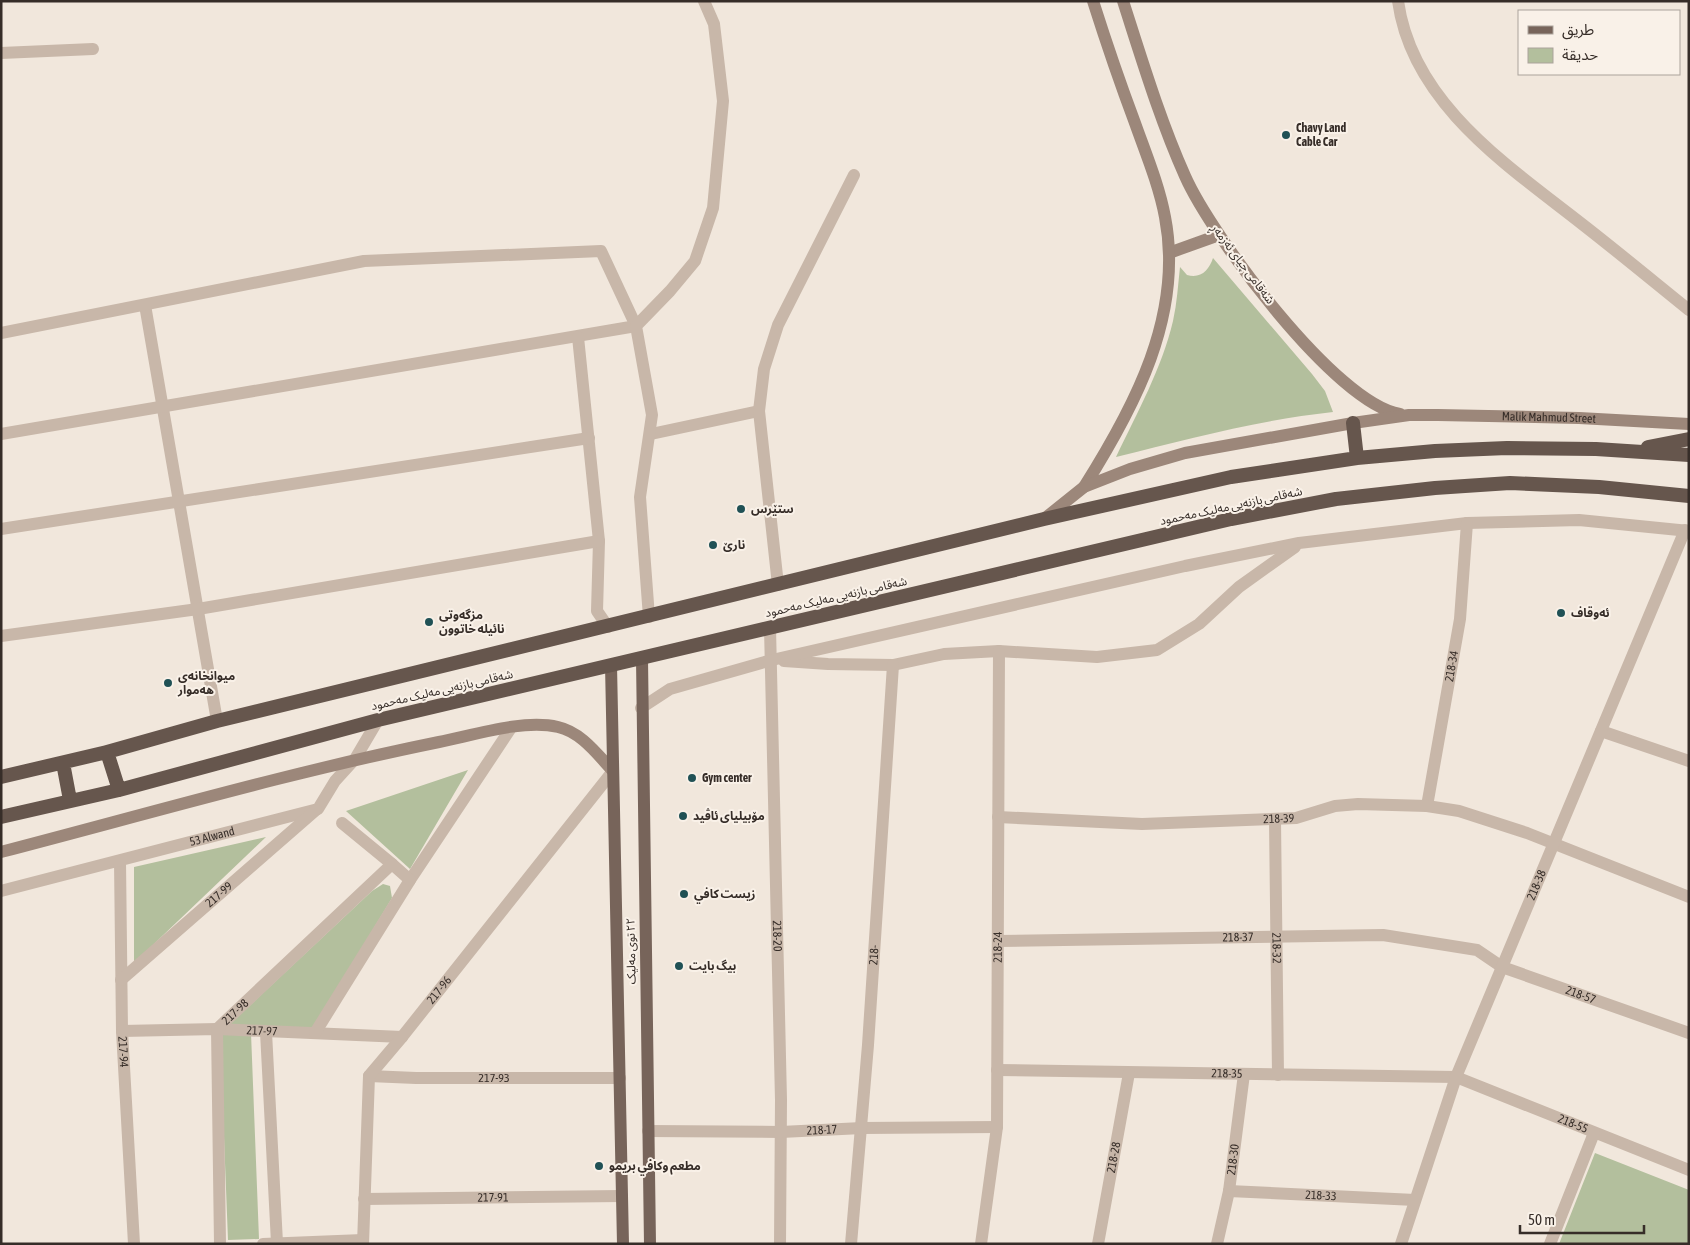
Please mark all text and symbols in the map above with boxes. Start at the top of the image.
legend [1518,10,1680,75]
text: طريق [1562,21,1594,40]
text: حديقة [1562,46,1598,63]
place label: Chavy Land Cable Car [1296,121,1346,149]
marker: Chavy Land Cable Car [1280,129,1292,141]
street label: شەقامی چیای ئەزمەڕ [1205,221,1278,309]
street label: Malik Mahmud Street [1502,409,1597,426]
street label: شەقامی بازنەیی مەلیک مەحمود [1158,484,1304,528]
place label: ستێرس [751,502,794,516]
marker: ستێرس [735,503,747,515]
place label: نارێ [723,538,746,552]
marker: نارێ [707,539,719,551]
street label: شەقامی بازنەیی مەلیک مەحمود [764,574,908,620]
place label: ئەوقاف [1571,606,1610,620]
marker: ئەوقاف [1555,607,1567,619]
place label: مزگەوتی نائیلە خاتوون [439,608,505,636]
marker: مزگەوتی نائیلە خاتوون [423,616,435,628]
street label: 218-34 [1442,649,1461,683]
street label: شەقامی بازنەیی مەلیک مەحمود [370,667,514,713]
place label: میوانخانەی هەموار [177,669,235,697]
marker: میوانخانەی هەموار [162,677,174,689]
place label: Gym center [702,771,752,785]
marker: Gym center [686,772,698,784]
place label: مۆبیلیای ئاڤید [693,808,765,823]
marker: مۆبیلیای ئاڤید [677,810,689,822]
street label: 218-39 [1263,811,1295,826]
street label: 53 Alwand [188,824,236,849]
street label: 218-38 [1524,868,1549,902]
street label: 217-99 [203,879,236,910]
place label: زيست كافي [694,887,755,904]
marker: زيست كافي [678,888,690,900]
street label: ٢٢ توی مەلیک [623,917,639,985]
street label: 218-20 [770,920,785,952]
street label: 218-37 [1222,930,1254,945]
street label: 218-24 [991,931,1005,963]
street label: 218-32 [1269,932,1284,964]
street label: 218- [866,945,882,965]
place label: بیگ بایت [689,959,737,973]
marker: بیگ بایت [673,960,685,972]
street label: 217-96 [424,973,455,1007]
street label: 218-57 [1564,983,1598,1007]
street label: 217-98 [219,996,252,1028]
street label: 217-97 [246,1023,278,1039]
street label: 217-94 [115,1036,131,1068]
street label: 218-35 [1211,1066,1243,1081]
street label: 217-93 [478,1071,510,1085]
street label: 218-55 [1556,1111,1590,1136]
street label: 218-17 [806,1122,838,1138]
street label: 218-28 [1104,1140,1123,1174]
street label: 218-30 [1224,1143,1242,1176]
place label: مطعم وكافي بريمو [609,1159,701,1176]
marker: مطعم وكافي بريمو [593,1160,605,1172]
street label: 218-33 [1305,1188,1337,1203]
street label: 217-91 [477,1190,509,1205]
scale bar [1520,1202,1644,1234]
text: 50 m [1528,1211,1555,1228]

